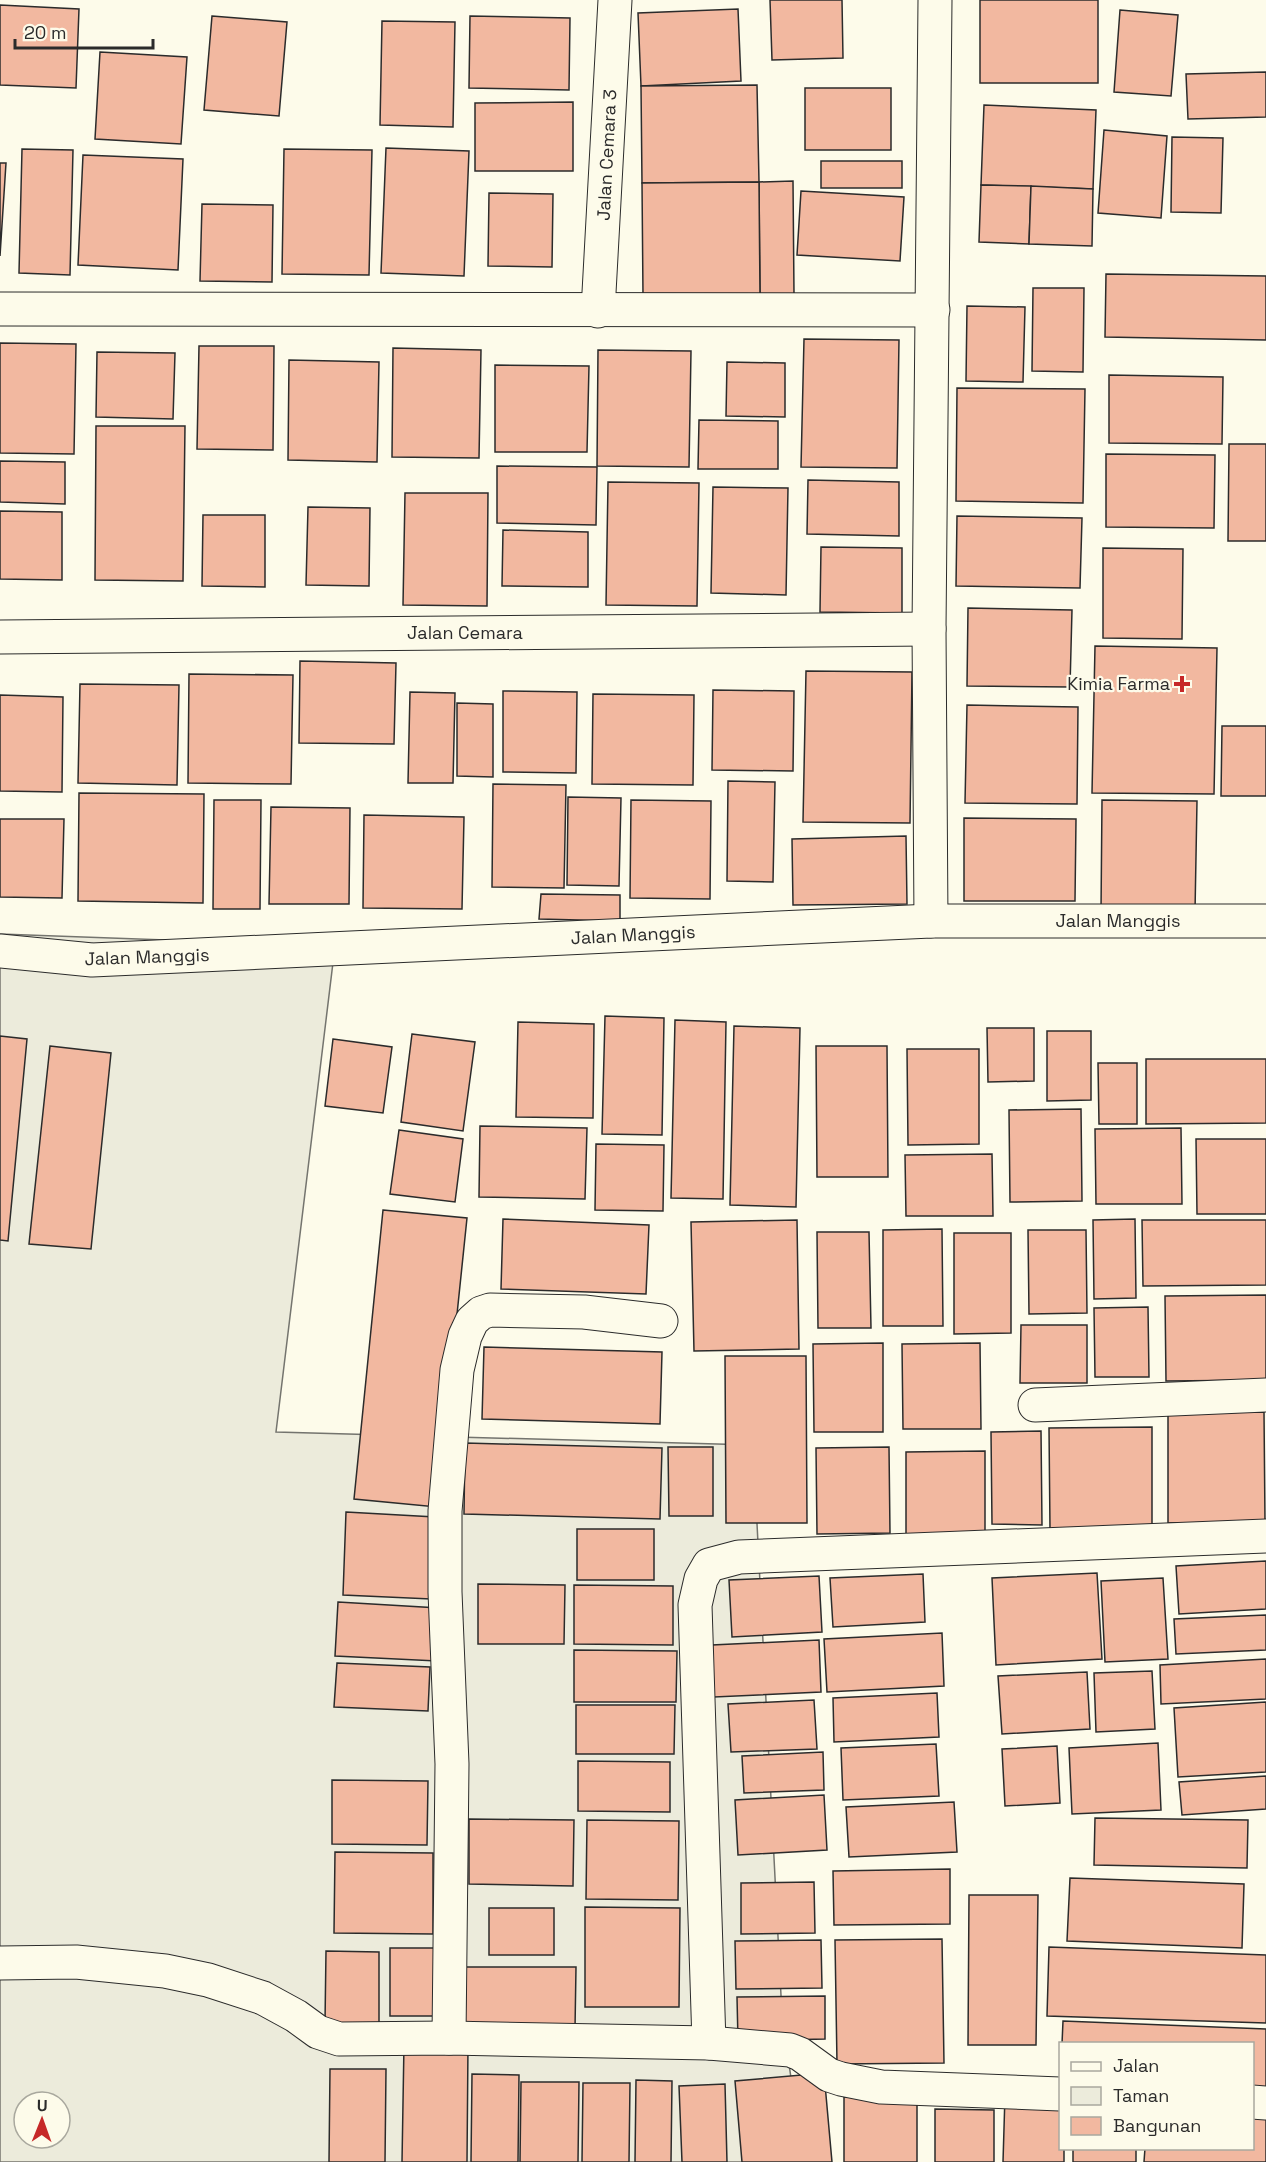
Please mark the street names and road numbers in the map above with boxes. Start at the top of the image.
street label: Jalan Cemara 3 [592,89,621,221]
street label: Jalan Cemara [407,621,523,644]
street label: Jalan Manggis [1056,909,1180,932]
street label: Jalan Manggis [570,920,696,949]
street label: Jalan Manggis [84,943,210,970]

